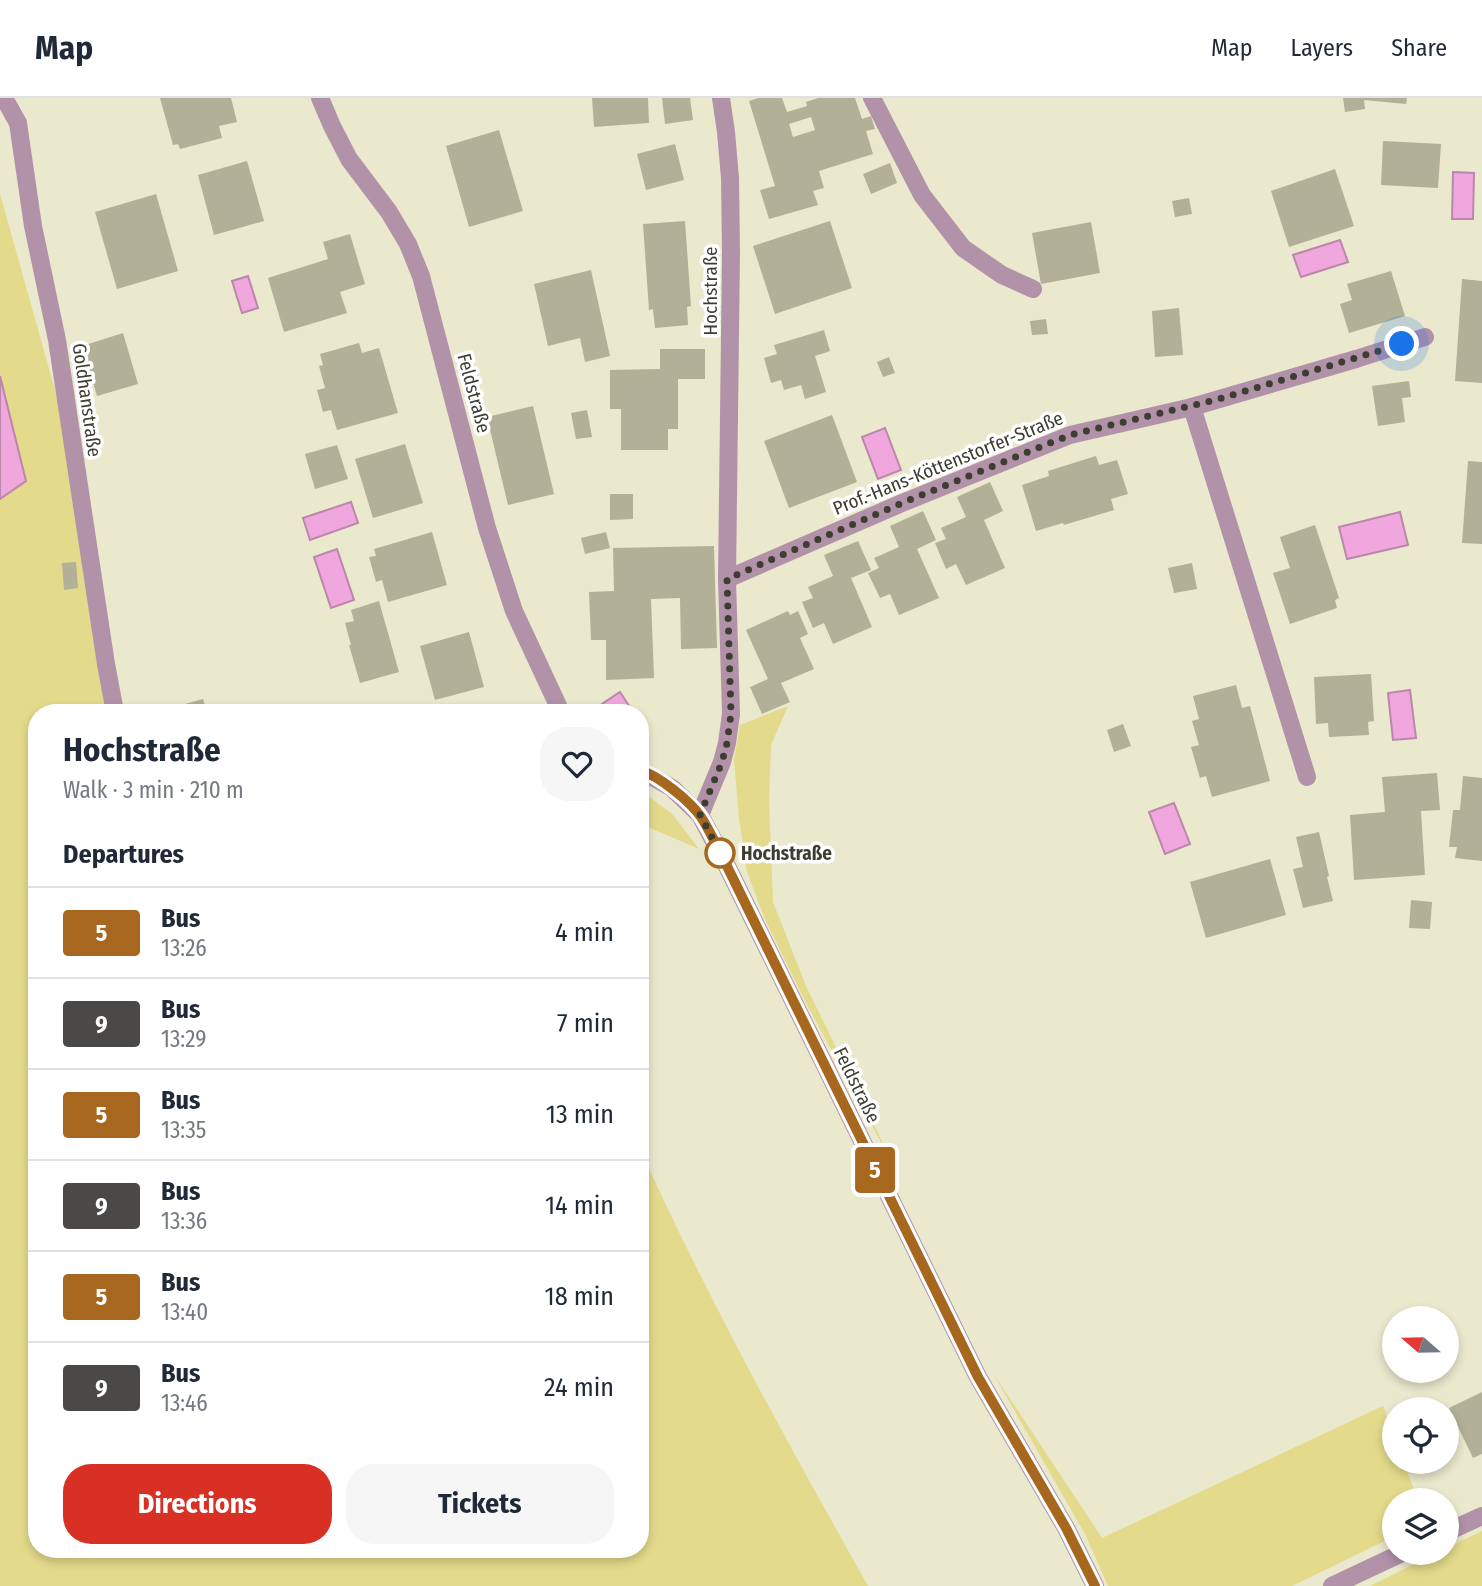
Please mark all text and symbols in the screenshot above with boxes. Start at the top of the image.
text: Map [35,28,93,68]
text: Map [1211,34,1253,62]
text: Layers [1291,34,1353,62]
text: Share [1391,34,1447,62]
street label: Hochstraße [699,247,722,335]
your location [1384,326,1419,361]
street label: Goldhanstraße [68,342,106,458]
street label: Feldstraße [452,351,496,435]
street label: Prof.-Hans-Köttenstorfer-Straße [830,406,1066,520]
button: heart [540,727,614,801]
text: Hochstraße [63,730,221,770]
text: Walk · 3 min · 210 m [63,776,244,804]
marker: Hochstraße [705,838,735,868]
text: Departures [63,839,184,870]
place label: Hochstraße [741,842,832,865]
text: Bus [161,903,200,934]
text: 4 min [555,917,614,948]
text: 5 [96,919,107,947]
text: 13:26 [161,934,207,962]
text: Bus [161,994,200,1025]
text: 7 min [557,1008,614,1039]
text: 9 [95,1010,108,1038]
text: 13:29 [161,1025,206,1053]
street label: Feldstraße [829,1043,885,1127]
text: Bus [161,1085,200,1116]
text: 13 min [546,1099,614,1130]
text: 5 [96,1101,107,1129]
text: 13:35 [161,1116,206,1144]
line badge: 5 [852,1147,898,1193]
text: 5 [869,1156,881,1184]
text: Bus [161,1176,200,1207]
text: 14 min [545,1190,614,1221]
text: 9 [95,1192,108,1220]
text: 13:36 [161,1207,207,1235]
text: Bus [161,1267,200,1298]
text: 18 min [545,1281,614,1312]
text: 5 [96,1283,107,1311]
text: 13:40 [161,1298,208,1326]
north arrow [1382,1306,1460,1382]
map controls [1382,1306,1459,1565]
text: Bus [161,1358,200,1389]
text: 24 min [544,1372,614,1403]
text: 9 [95,1374,108,1402]
text: 13:46 [161,1389,208,1417]
button: locate [1382,1397,1459,1474]
button: Directions [63,1464,332,1544]
button: Tickets [346,1464,614,1544]
button: layers [1382,1488,1459,1565]

